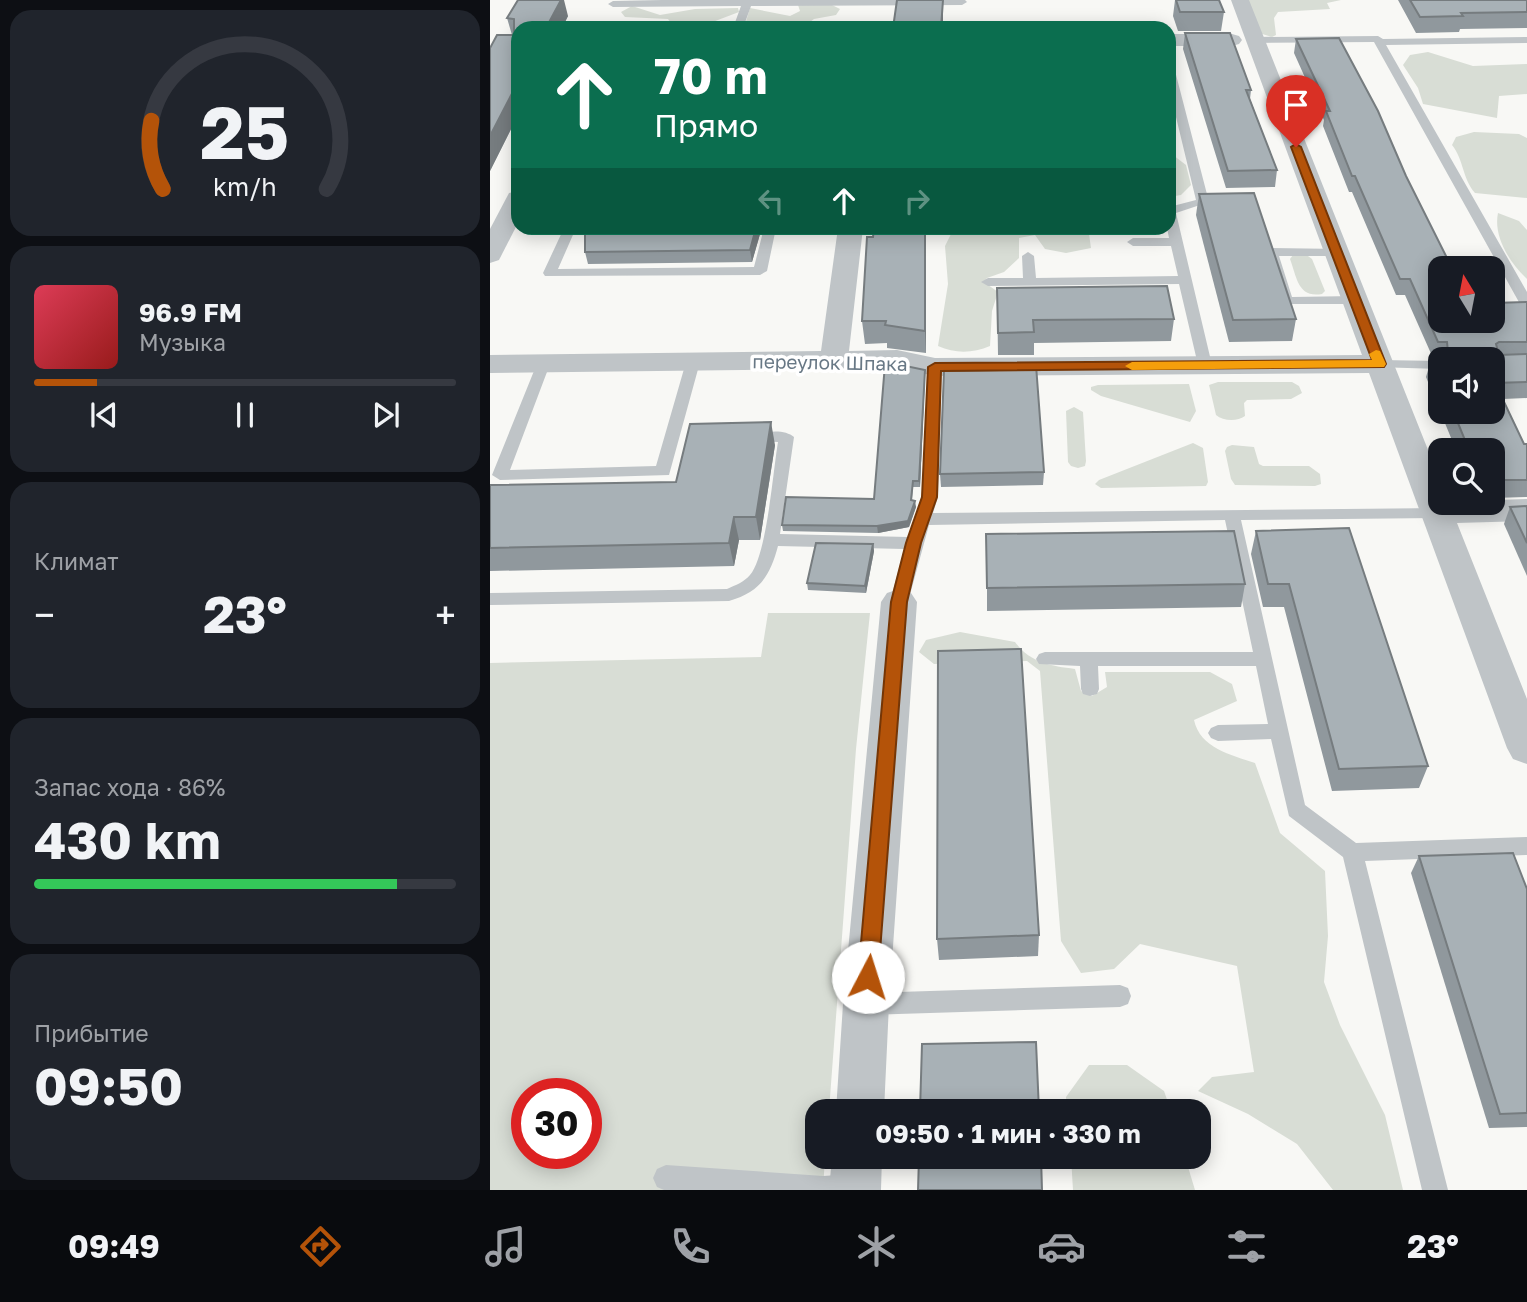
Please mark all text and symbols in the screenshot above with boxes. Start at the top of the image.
text: 70 m [654,46,768,105]
icon: ahead [539,49,630,140]
pin [1266,75,1326,147]
icon: arrive [1277,86,1315,124]
text: 25 [201,88,289,175]
text: Прямо [654,106,758,144]
text: km/h [213,171,277,202]
icon: left [752,182,790,220]
icon: ahead [825,182,863,220]
icon: right [898,182,936,220]
north arrow [1428,256,1505,332]
map controls [1428,256,1505,515]
text: 96.9 FM [139,297,242,328]
text: Музыка [139,328,226,356]
button: sound [1428,347,1505,424]
street label: переулок Шпака [752,349,908,375]
icon: previous [85,396,123,434]
icon: pause [226,396,264,434]
icon: next [367,396,405,434]
button: search [1428,438,1505,515]
text: Климат [34,547,119,575]
text: 23° [203,582,287,644]
text: − [34,592,55,637]
text: + [435,592,456,637]
text: Запас хода · 86% [34,773,225,801]
text: 430 km [34,808,221,870]
position arrow [831,940,905,1014]
text: Прибытие [34,1019,149,1047]
text: 09:50 [34,1054,183,1116]
speed limit sign: 30 [511,1078,602,1169]
text: 09:50 · 1 мин · 330 m [875,1118,1141,1149]
icon: directions [296,1222,345,1271]
icon: music [481,1222,530,1271]
icon: phone [666,1222,715,1271]
icon: climate [852,1222,901,1271]
icon: car [1037,1222,1086,1271]
icon: filters [1222,1222,1271,1271]
text: 09:49 [68,1227,160,1265]
text: 23° [1407,1227,1459,1265]

